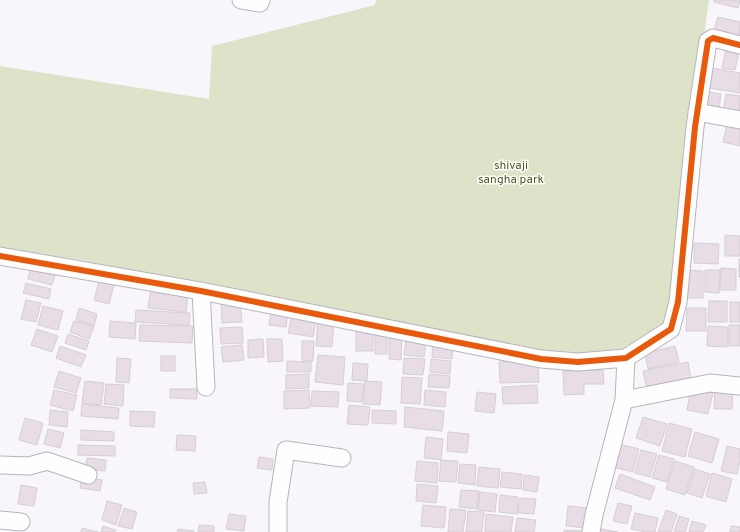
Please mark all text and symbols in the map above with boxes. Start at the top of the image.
park label: shivaji sangha park [478,158,544,188]

